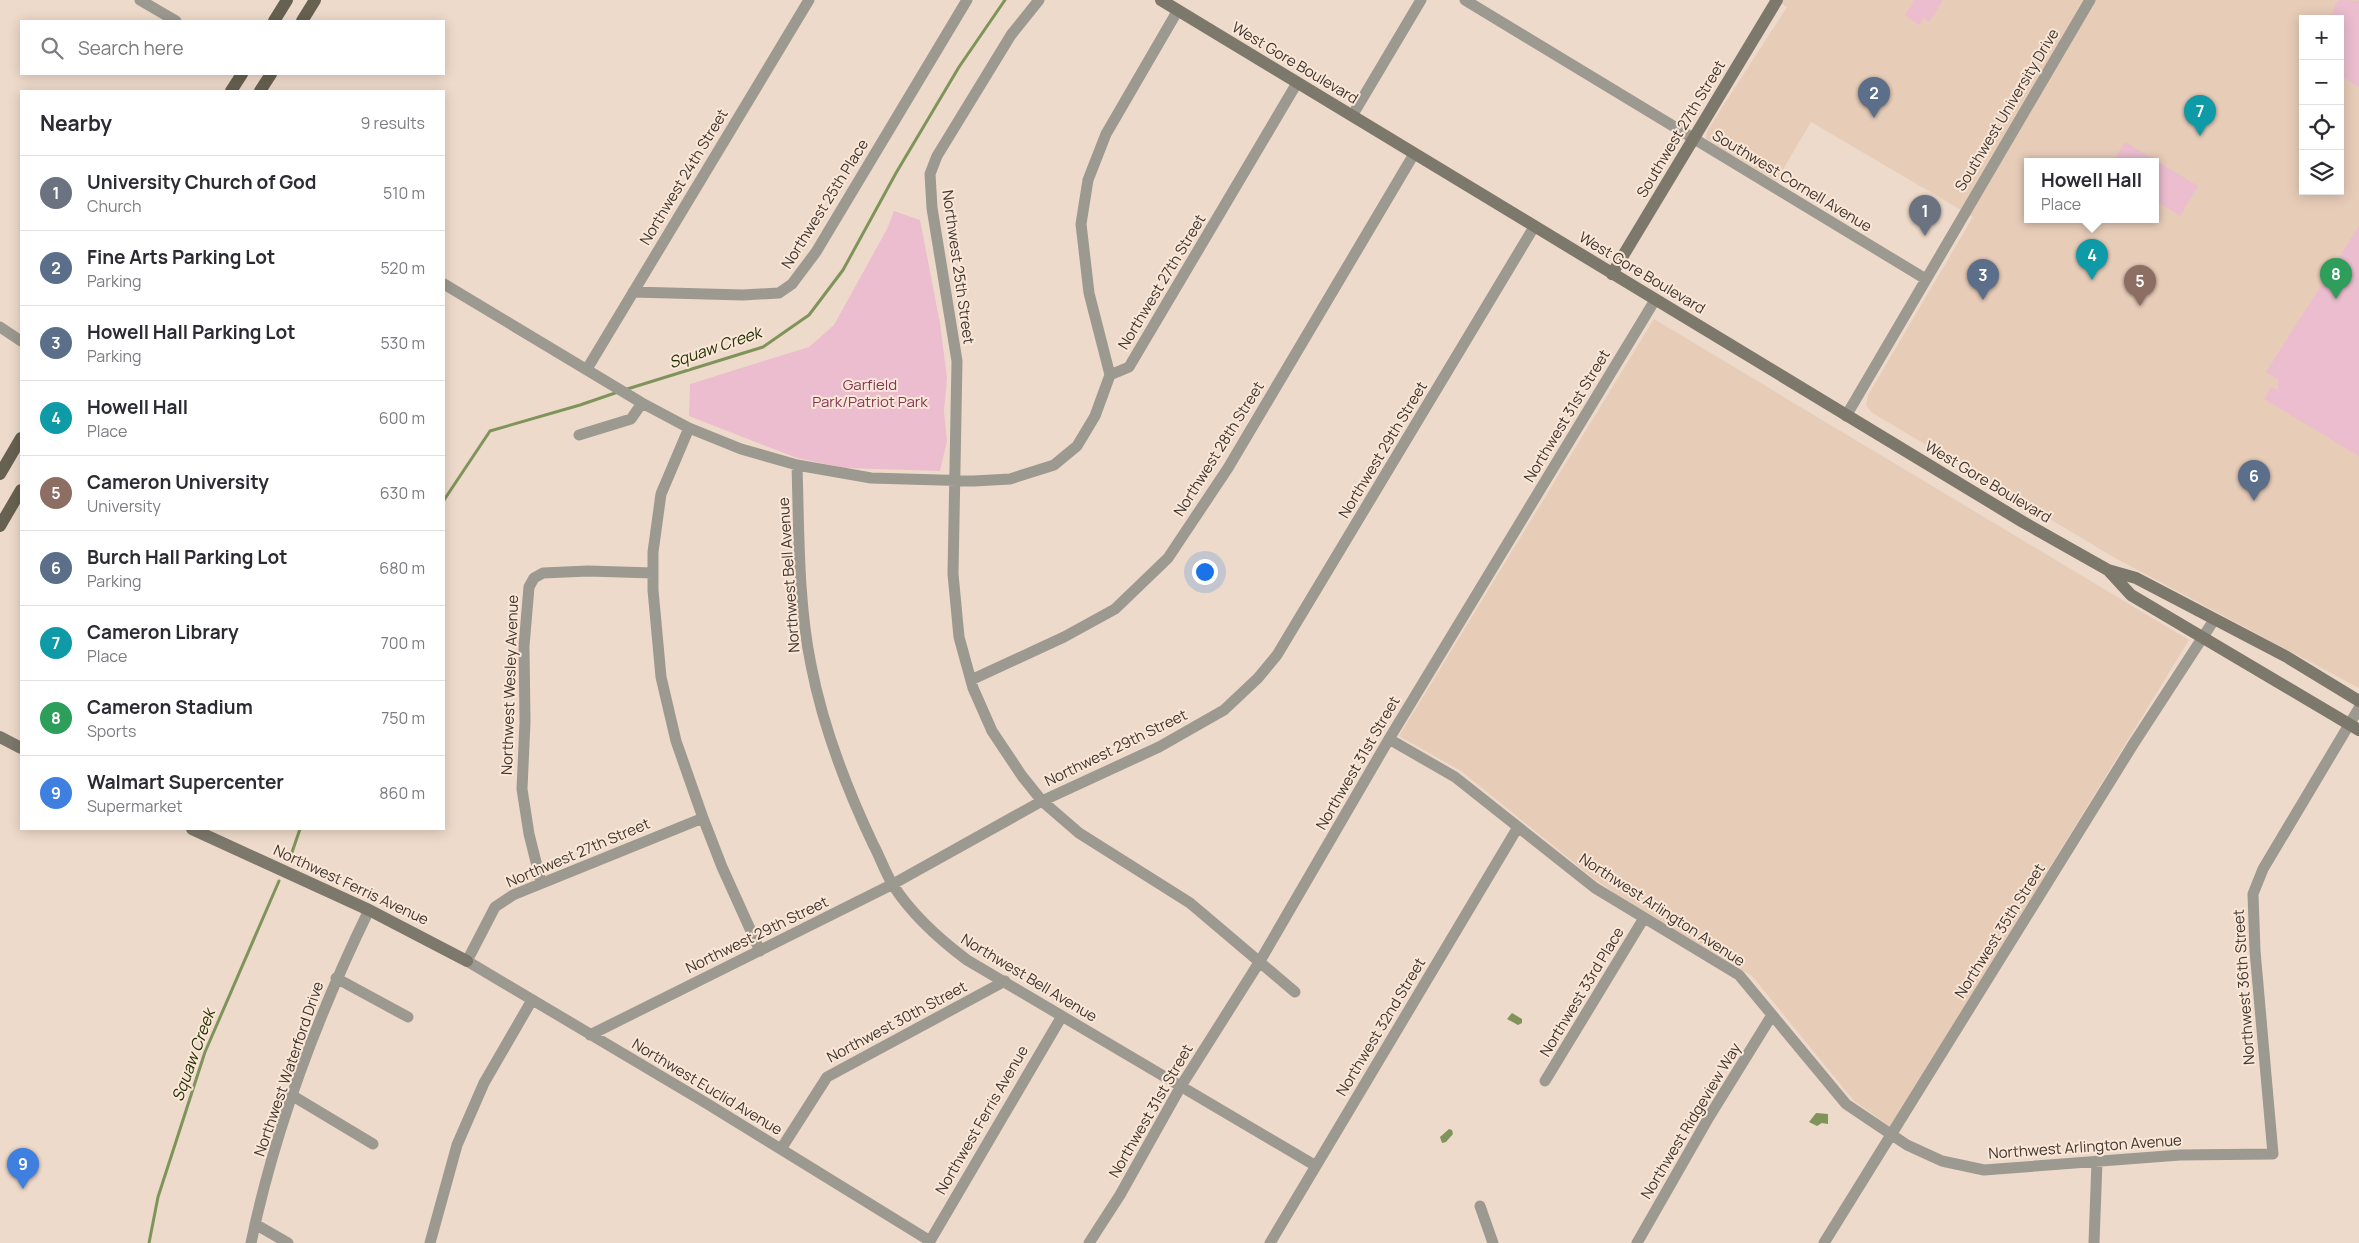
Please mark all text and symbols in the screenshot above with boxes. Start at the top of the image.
map controls [2299,15,2344,195]
button: + [2299,15,2344,60]
street label: West Gore Boulevard [1228,17,1362,109]
search box [20,20,445,75]
street label: Southwest University Drive [1950,24,2064,195]
icon: search [38,34,66,62]
text: Search here [78,35,184,61]
street label: Southwest 27th Street [1631,56,1730,201]
button: − [2299,60,2344,105]
pin: 2 [1858,77,1890,118]
pin: 7 [2184,95,2216,136]
street label: Northwest 24th Street [635,105,733,249]
button: locate [2299,105,2344,150]
text: Nearby [40,109,112,137]
text: 9 results [360,112,425,134]
street label: Southwest Cornell Avenue [1708,124,1876,237]
street label: Northwest 25th Place [776,135,873,273]
button: layers [2299,150,2344,195]
popup [2024,158,2159,223]
text: Howell Hall [2041,167,2142,193]
text: University Church of God [87,169,317,195]
text: 1 [52,182,60,204]
text: 510 m [383,182,425,204]
street label: Northwest 25th Street [937,188,980,345]
text: Place [2041,193,2081,215]
text: Church [87,195,141,217]
pin: 1 [1909,195,1941,236]
street label: Northwest 27th Street [1113,210,1210,353]
street label: West Gore Boulevard [1575,227,1709,319]
pin: 4 [2076,239,2108,280]
text: Fine Arts Parking Lot [87,244,275,270]
text: 2 [51,257,61,279]
text: 520 m [381,257,425,279]
pin: 8 [2320,258,2352,299]
pin: 3 [1967,259,1999,300]
pin: 5 [2124,265,2156,306]
text: Parking [87,270,142,292]
text: Howell Hall Parking Lot [87,319,295,345]
water label: Squaw Creek [666,320,766,373]
text: 3 [51,332,61,354]
text: 530 m [380,332,425,354]
text: Parking [87,345,142,367]
street label: Northwest 31st Street [1519,345,1615,486]
park label: Garfield Park/Patriot Park [812,374,928,412]
street label: Northwest 28th Street [1168,377,1269,520]
street label: Northwest 29th Street [1333,377,1432,522]
text: Howell Hall [87,394,188,420]
text: 4 [51,407,61,429]
text: 600 m [379,407,425,429]
text: Place [87,420,127,442]
street label: West Gore Boulevard [1921,436,2055,528]
pin: 6 [2238,460,2270,501]
text: Cameron University [87,469,269,495]
text: 5 [51,482,61,504]
text: 630 m [380,482,425,504]
text: University [87,495,161,517]
street label: Northwest Bell Avenue [773,496,804,653]
text: Burch Hall Parking Lot [87,544,287,570]
text: 6 [51,557,61,579]
text: 680 m [379,557,425,579]
your location [1192,559,1218,585]
text: Parking [87,570,142,592]
street label: Northwest Wesley Avenue [496,594,523,776]
text: Cameron Library [87,619,239,645]
text: 7 [52,632,60,654]
text: 700 m [381,632,425,654]
text: Place [87,645,127,667]
street label: Northwest 31st Street [1311,692,1405,834]
text: Cameron Stadium [87,694,253,720]
street label: Northwest 29th Street [1041,704,1191,791]
text: 8 [51,707,61,729]
text: 750 m [381,707,425,729]
text: Sports [87,720,136,742]
text: Walmart Supercenter [87,769,284,795]
text: 9 [51,782,61,804]
text: 860 m [379,782,425,804]
text: Supermarket [87,795,183,817]
street label: Northwest 27th Street [503,813,653,892]
street label: Northwest Ferris Avenue [270,839,432,930]
street label: Northwest Arlington Avenue [1575,848,1749,971]
street label: Northwest 35th Street [1950,859,2050,1002]
street label: Northwest 29th Street [682,891,832,978]
street label: Northwest 36th Street [2228,909,2259,1066]
street label: Northwest 33rd Place [1535,923,1629,1061]
street label: Northwest Bell Avenue [957,928,1102,1027]
street label: Northwest 32nd Street [1331,954,1430,1100]
street label: Northwest 30th Street [823,976,970,1067]
street label: Northwest Waterford Drive [249,978,328,1159]
water label: Squaw Creek [166,1004,221,1104]
street label: Northwest Euclid Avenue [628,1033,787,1140]
street label: Northwest Ridgeview Way [1636,1039,1746,1203]
street label: Northwest 31st Street [1104,1040,1198,1182]
street label: Northwest Ferris Avenue [930,1041,1033,1198]
street label: Northwest Arlington Avenue [1988,1129,2183,1164]
pin: 9 [7,1148,39,1189]

